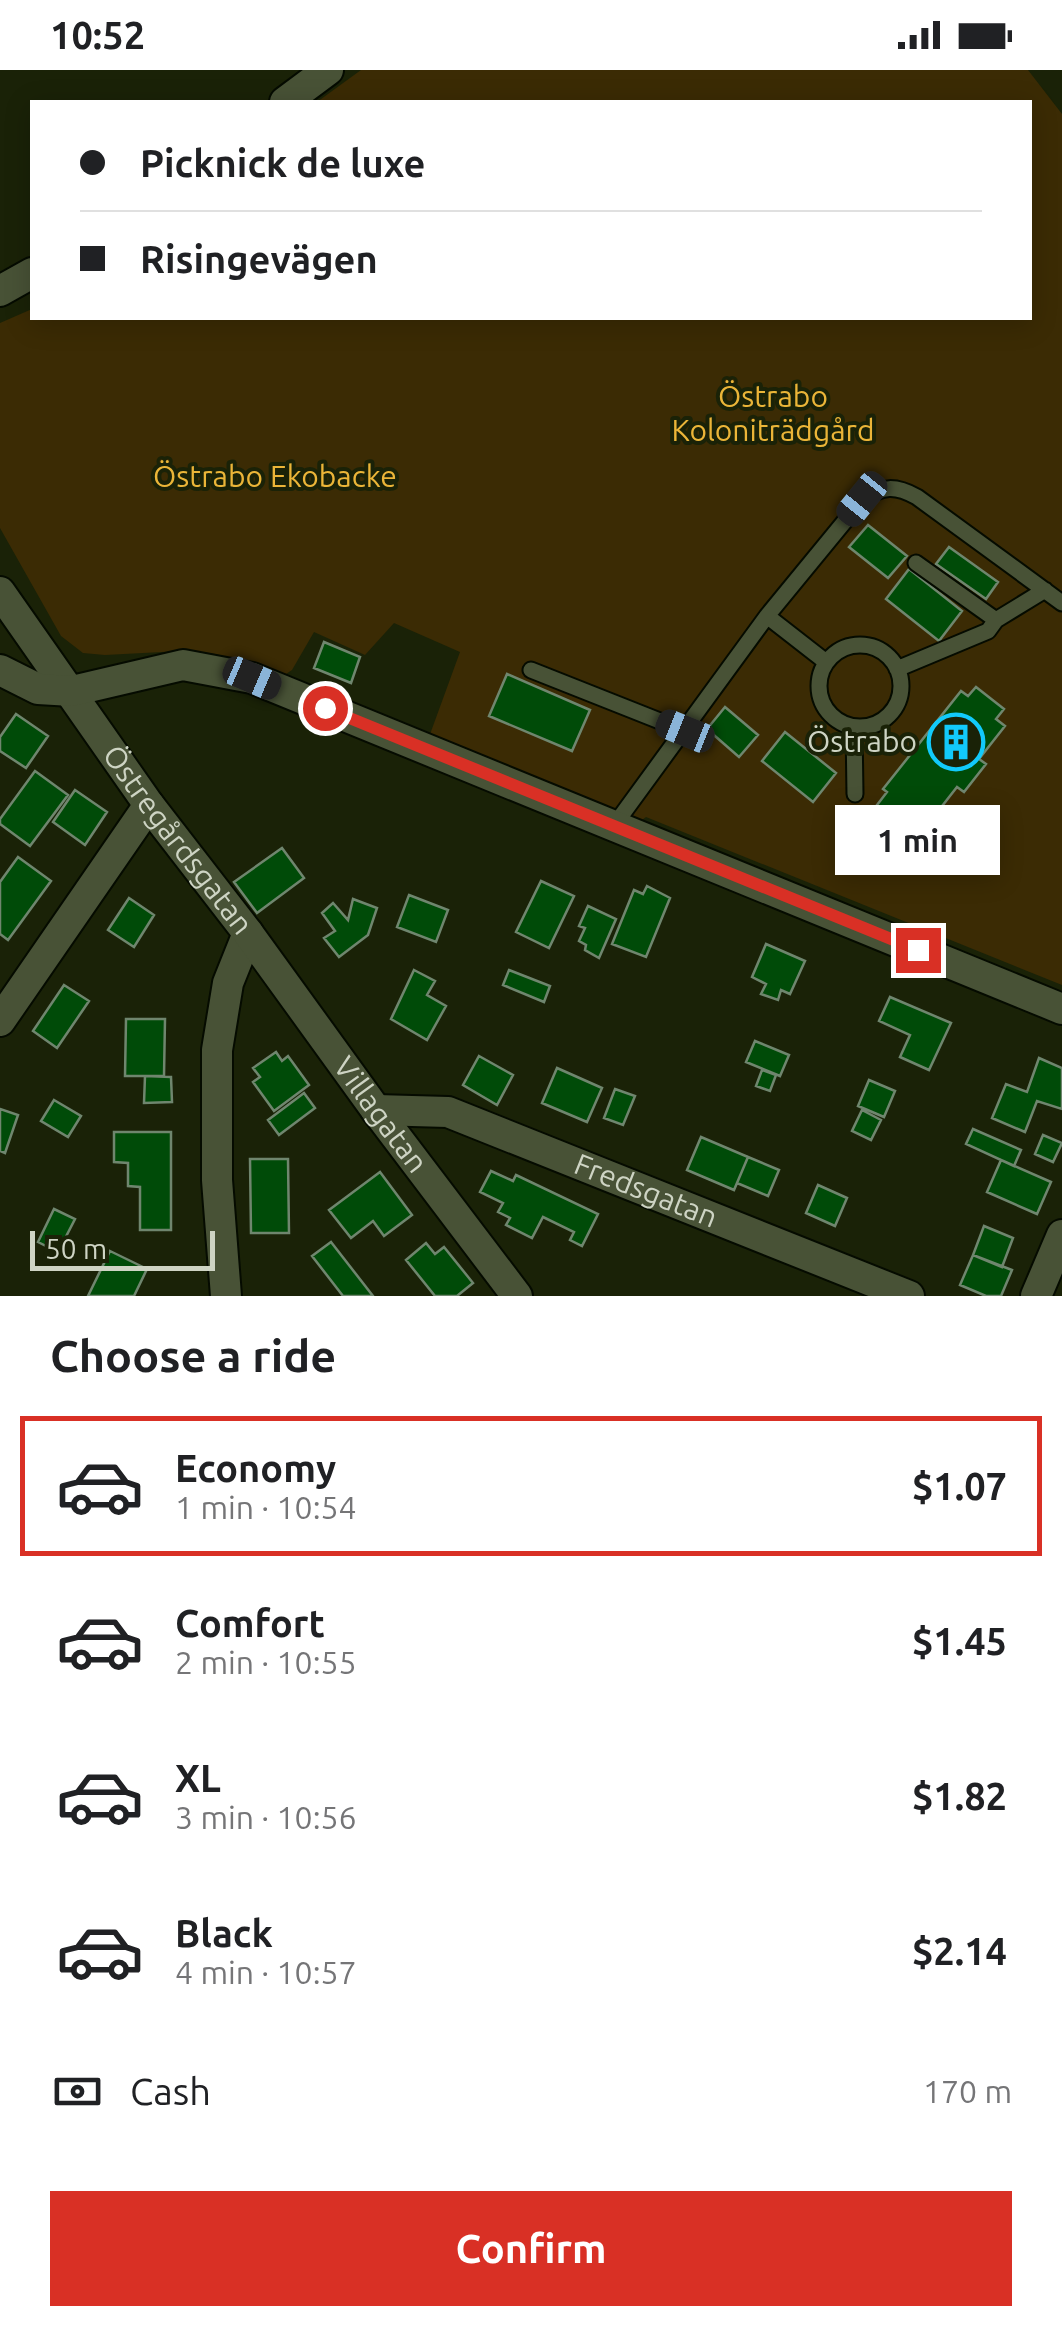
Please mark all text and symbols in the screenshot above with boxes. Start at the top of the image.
text: 10:52 [50,14,145,56]
text: Picknick de luxe [140,142,425,184]
text: Risingevägen [140,238,378,280]
park label: Östrabo Koloniträdgård [672,379,874,447]
park label: Östrabo Ekobacke [153,459,397,493]
car [831,466,893,532]
car [219,652,285,704]
route start [303,686,348,731]
car [652,706,718,756]
building icon: Östrabo [926,712,986,772]
place label: Östrabo [807,724,917,758]
street label: Östregårdsgatan [96,738,260,940]
callout: 1 min [836,805,1000,875]
text: 1 min [877,822,958,858]
route end [896,928,941,973]
street label: Villagatan [327,1050,435,1179]
street label: Fredsgatan [570,1146,722,1234]
scale bar [30,1226,215,1270]
text: 50 m [45,1233,107,1264]
text: Choose a ride [50,1330,336,1381]
icon: car [55,1441,145,1531]
text: Economy [175,1447,336,1489]
text: $1.07 [912,1465,1007,1507]
text: 1 min · 10:54 [175,1489,357,1525]
icon: car [55,1596,145,1686]
text: Comfort [175,1602,325,1644]
text: $1.45 [912,1620,1007,1662]
text: 2 min · 10:55 [175,1644,357,1680]
icon: car [55,1751,145,1841]
text: XL [175,1757,221,1799]
text: $1.82 [912,1775,1007,1817]
text: 3 min · 10:56 [175,1799,357,1835]
icon: car [55,1906,145,1996]
text: Black [175,1912,273,1954]
text: $2.14 [912,1930,1007,1972]
text: 4 min · 10:57 [175,1954,357,1990]
icon: cash [50,2064,105,2119]
text: Cash [130,2070,211,2112]
text: 170 m [923,2073,1012,2109]
button: Confirm [50,2191,1012,2306]

